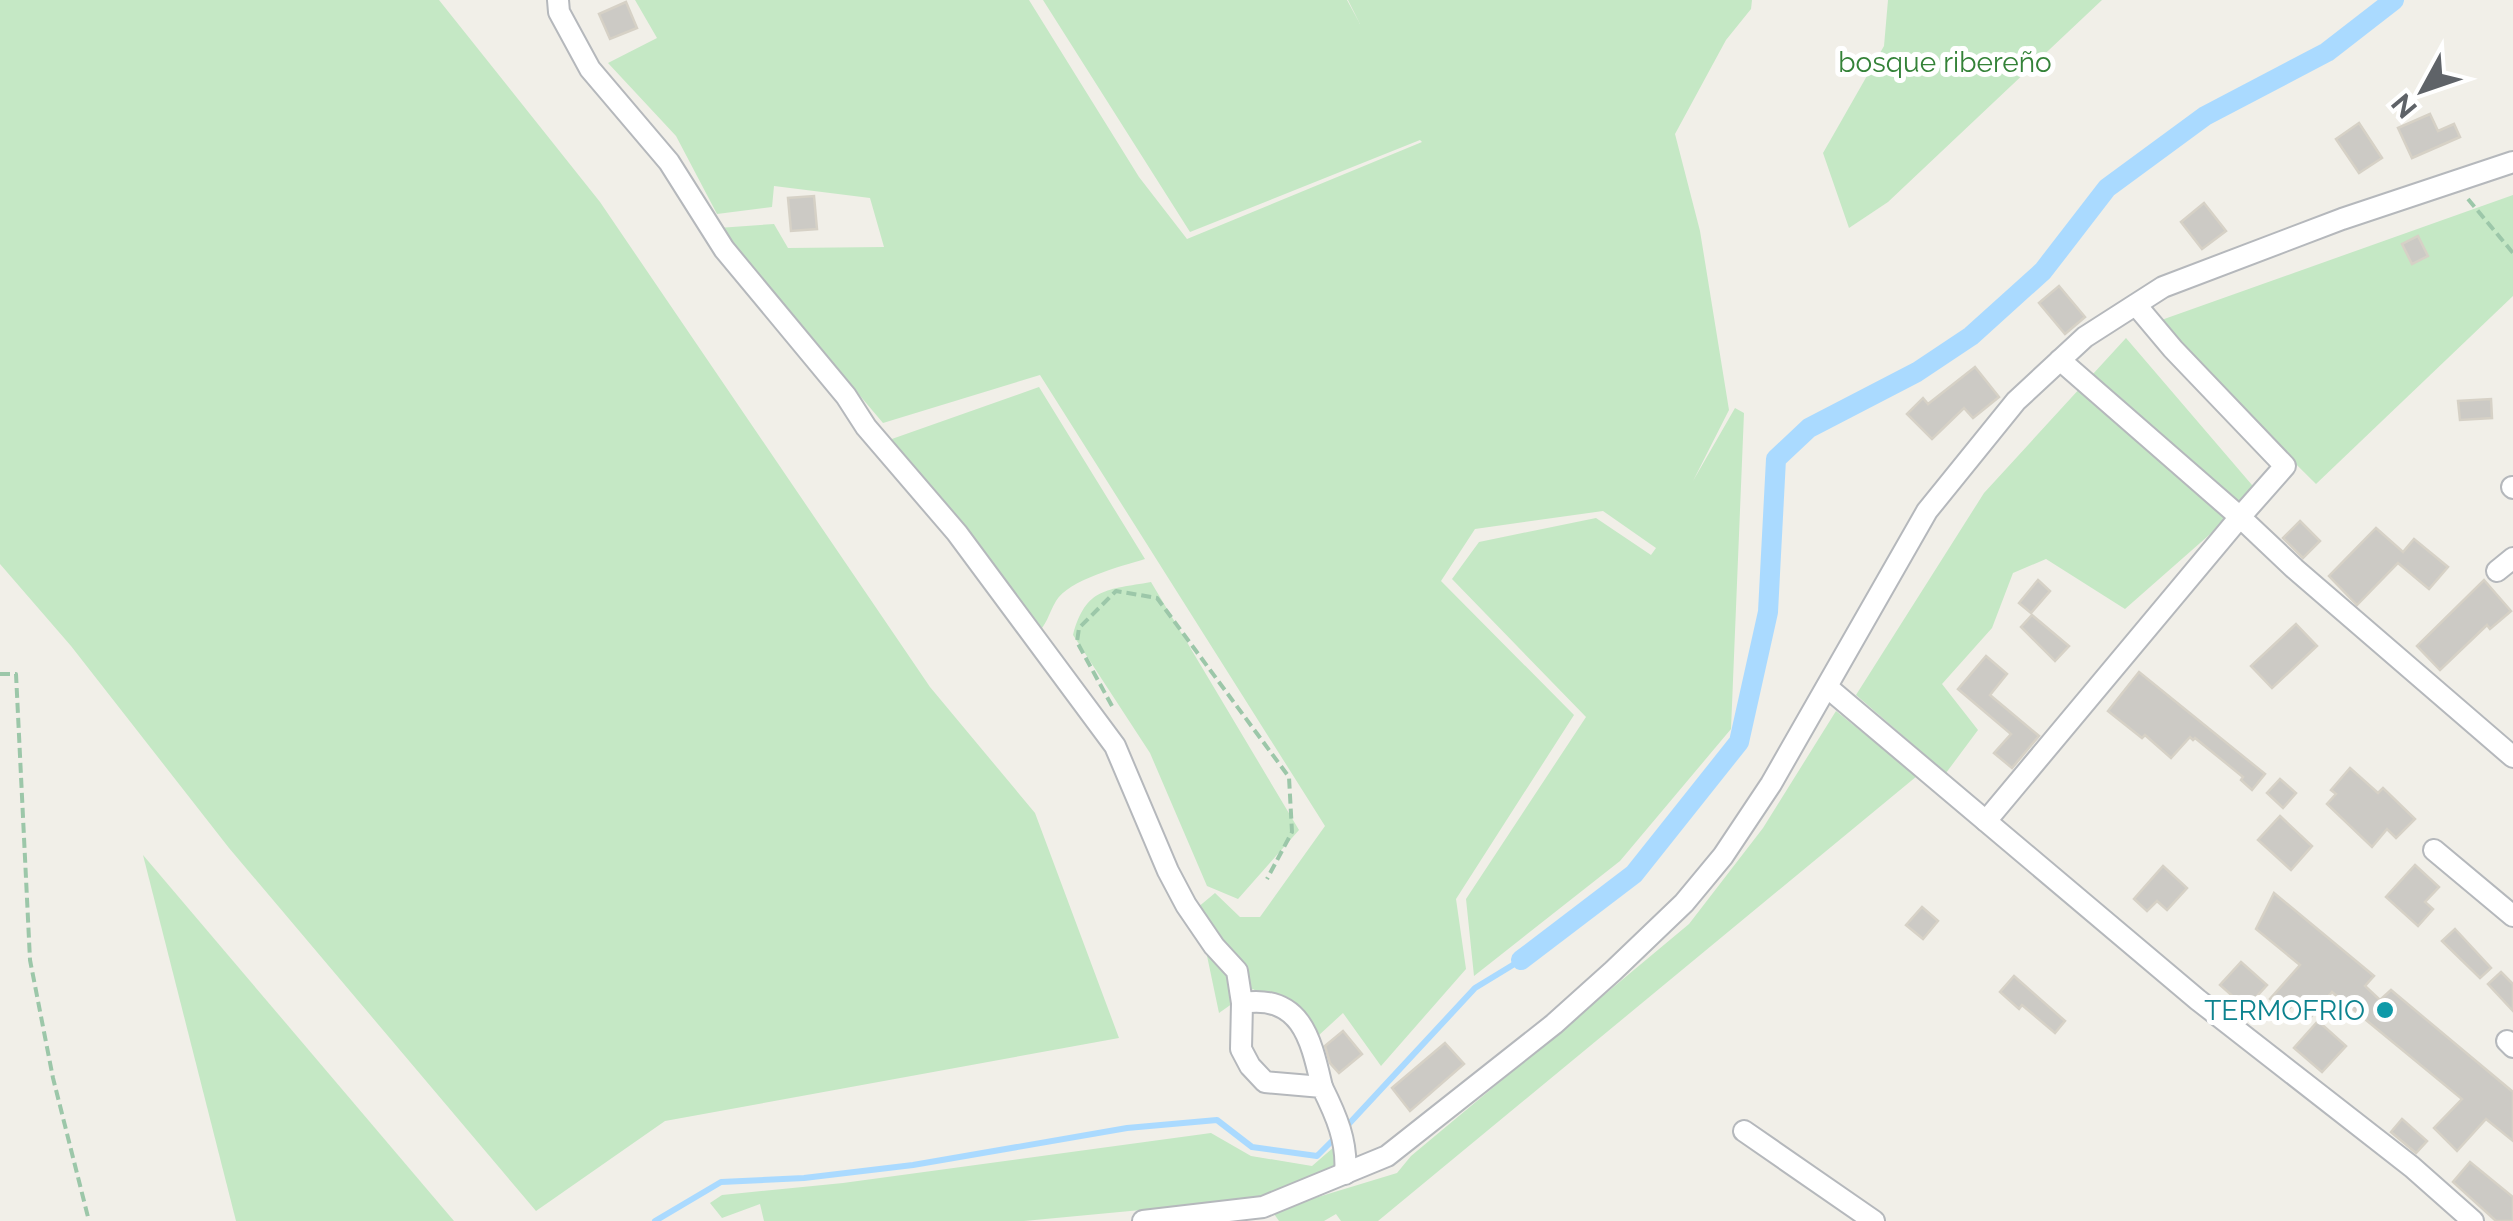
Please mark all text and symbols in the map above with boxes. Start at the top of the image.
north arrow [2373,40,2473,140]
park label: bosque ribereño [1838,46,2052,79]
text: N [2385,87,2424,125]
place label: TERMOFRIO [2204,994,2365,1027]
marker: TERMOFRIO [2374,999,2396,1021]

